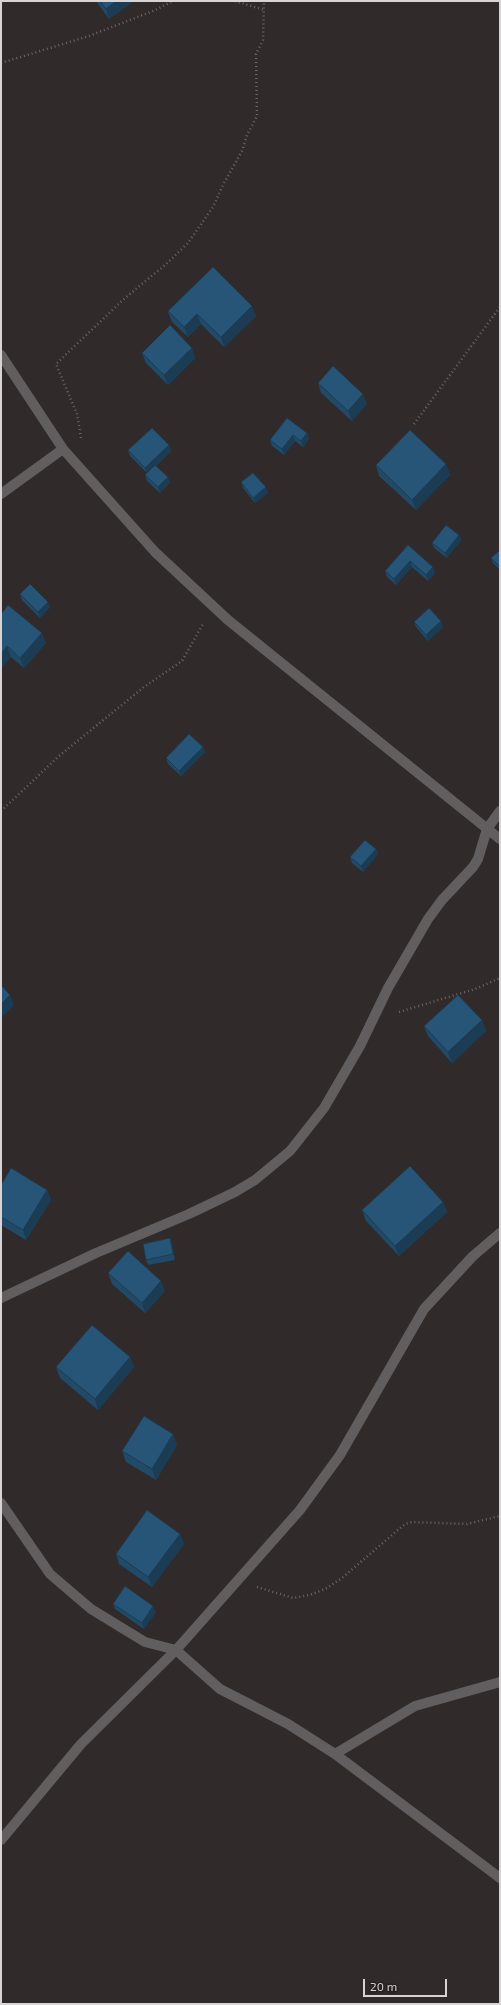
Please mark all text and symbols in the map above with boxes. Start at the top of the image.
scale bar [365,1971,449,1997]
text: 20 m [370,1979,397,1993]

